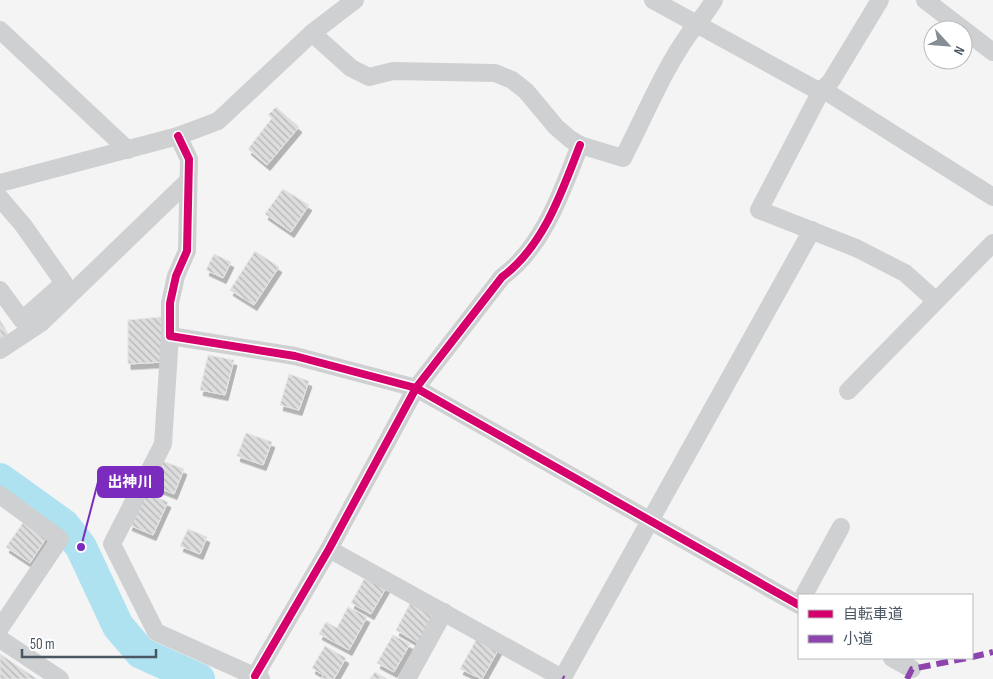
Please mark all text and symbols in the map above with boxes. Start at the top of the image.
north arrow [923,20,973,70]
text: N [950,43,969,58]
callout: 出神川 [98,467,163,497]
text: 出神川 [107,473,153,492]
legend [798,594,973,659]
text: 自転車道 [843,605,903,624]
scale bar [22,626,156,658]
text: 小道 [843,630,873,649]
text: 50 m [30,635,55,654]

